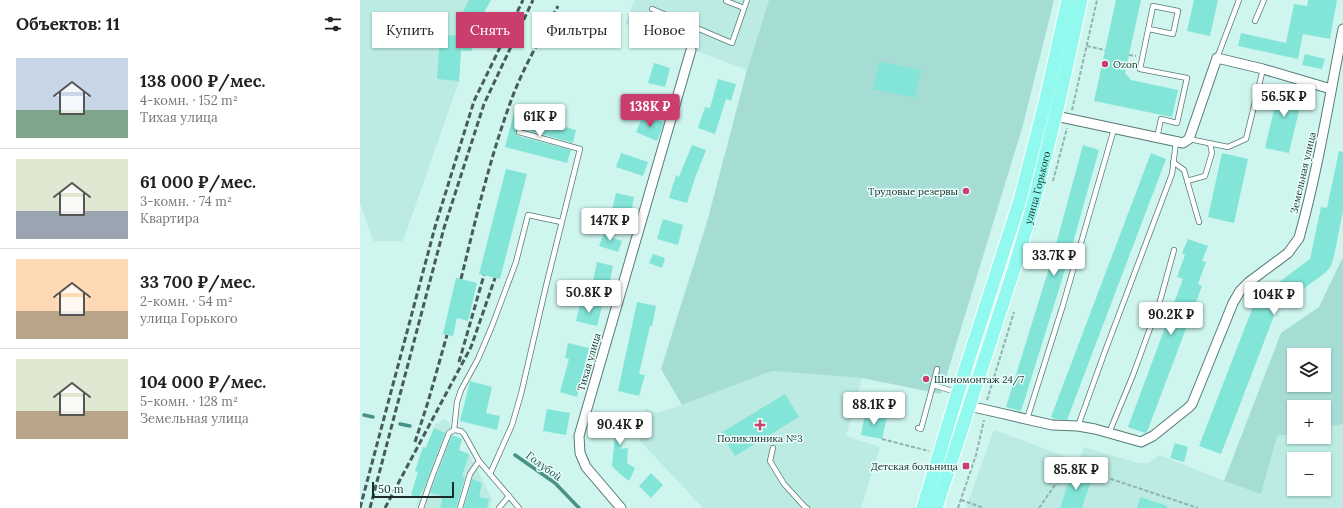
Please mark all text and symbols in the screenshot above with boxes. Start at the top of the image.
chip: Купить [372,12,448,48]
chip: Снять [456,12,524,48]
chip: Фильтры [532,12,621,48]
chip: Новое [629,12,699,48]
text: Объектов: 11 [16,13,120,35]
icon: filters [322,13,344,35]
place label: Ozon [1113,58,1138,71]
marker: Ozon [1100,59,1110,69]
text: 138 000 ₽/мес. [140,70,265,92]
icon: home [48,74,96,122]
pin: 56.5K ₽ [1247,84,1321,118]
text: 56.5K ₽ [1261,88,1307,105]
text: 4-комн. · 152 m² [140,92,238,109]
pin: 138K ₽ [617,94,683,128]
text: 138K ₽ [630,98,670,115]
pin: 61K ₽ [512,104,568,138]
text: 61K ₽ [523,108,557,125]
text: Тихая улица [140,109,218,126]
street label: Земельная улица [1287,131,1319,215]
street label: улица Горького [1021,150,1053,226]
text: 61 000 ₽/мес. [140,171,256,193]
icon: home [48,175,96,223]
place label: Трудовые резервы [868,185,958,198]
marker: Трудовые резервы [961,186,971,196]
text: 3-комн. · 74 m² [140,193,232,210]
pin: 147K ₽ [577,208,643,242]
text: Квартира [140,210,199,227]
text: 147K ₽ [590,212,630,229]
pin: 33.7K ₽ [1017,243,1091,277]
text: 33.7K ₽ [1032,247,1076,264]
text: 33 700 ₽/мес. [140,271,256,293]
icon: home [48,275,96,323]
pin: 50.8K ₽ [552,280,626,314]
pin: 104K ₽ [1241,282,1307,316]
text: 50.8K ₽ [566,284,612,301]
text: 104K ₽ [1253,286,1295,303]
text: 2-комн. · 54 m² [140,293,233,310]
pin: 90.2K ₽ [1134,302,1208,336]
text: 90.2K ₽ [1148,306,1194,323]
text: улица Горького [140,310,238,327]
street label: Тихая улица [575,331,603,393]
map controls [1287,348,1331,496]
button: layers [1287,348,1331,392]
text: 104 000 ₽/мес. [140,371,266,393]
place label: Шиномонтаж 24/7 [934,373,1024,386]
marker: Шиномонтаж 24/7 [921,374,931,384]
icon: home [48,375,96,423]
pin: 88.1K ₽ [837,392,911,426]
text: 5-комн. · 128 m² [140,393,238,410]
text: 88.1K ₽ [852,396,896,413]
button: + [1287,400,1331,444]
text: Земельная улица [140,410,249,427]
pin: 90.4K ₽ [583,412,657,446]
text: 90.4K ₽ [597,416,643,433]
marker: Поликлиника №3 [754,419,766,431]
place label: Поликлиника №3 [717,432,803,445]
water label: Голубой [523,448,565,484]
button: − [1287,452,1331,496]
pin: 85.8K ₽ [1039,457,1113,491]
place label: Детская больница [871,460,958,473]
marker: Детская больница [961,461,971,471]
text: 85.8K ₽ [1053,461,1099,478]
scale bar [372,480,454,499]
text: 50 m [378,482,404,496]

